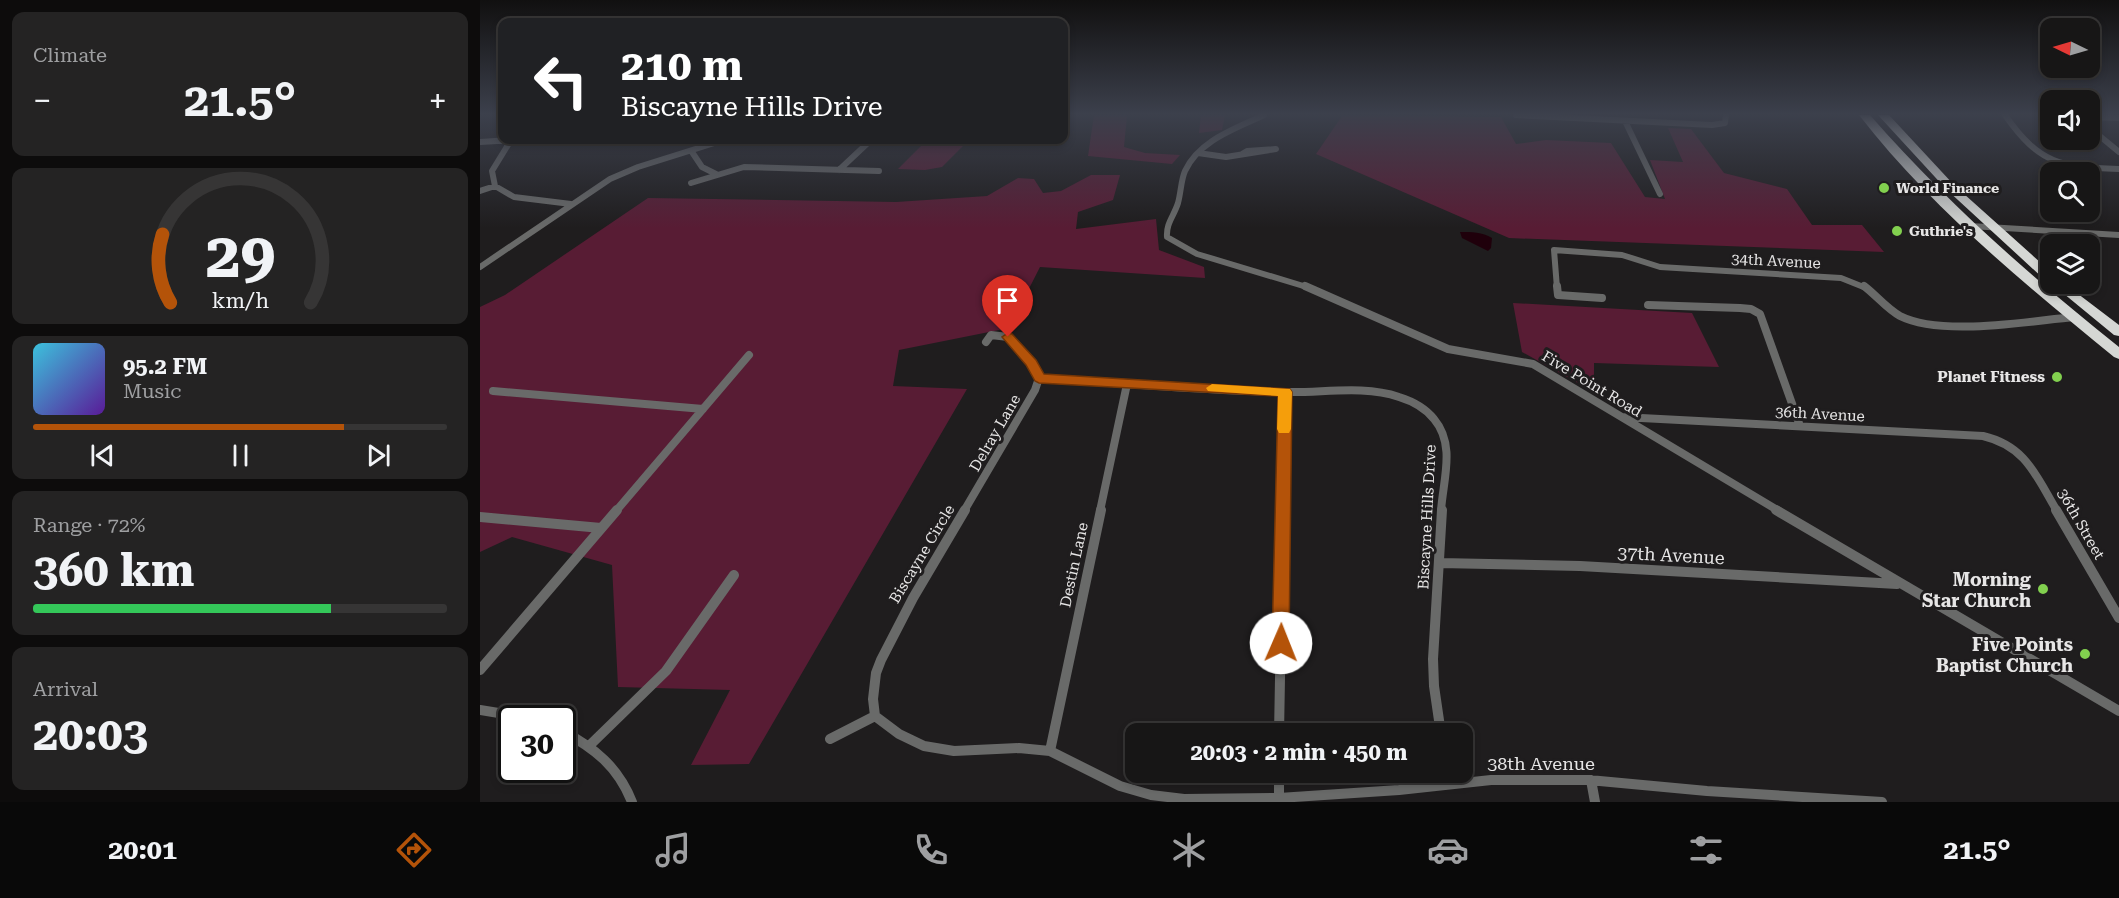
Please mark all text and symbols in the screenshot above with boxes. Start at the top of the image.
north arrow [2040,18,2100,78]
map controls [2040,18,2100,294]
text: 210 m [621,41,743,90]
icon: left [522,42,600,120]
text: Climate [33,43,107,67]
text: 21.5° [184,74,296,127]
text: − [33,81,51,120]
text: + [429,81,447,120]
button: sound [2040,90,2100,150]
text: Biscayne Hills Drive [621,91,883,123]
button: search [2040,162,2100,222]
place label: World Finance [1896,180,1999,196]
marker: World Finance [1877,181,1891,195]
text: 29 [205,219,275,292]
place label: Guthrie's [1909,223,1973,239]
marker: Guthrie's [1890,224,1904,238]
button: layers [2040,234,2100,294]
street label: 34th Avenue [1731,250,1821,272]
pin [982,275,1033,337]
icon: arrive [991,284,1024,317]
text: km/h [211,288,269,313]
street label: Five Point Road [1539,347,1646,421]
text: 95.2 FM [123,354,207,379]
place label: Planet Fitness [1937,368,2045,386]
marker: Planet Fitness [2050,370,2064,384]
text: Music [123,379,182,403]
street label: Delray Lane [966,391,1024,475]
street label: 36th Avenue [1775,403,1865,425]
icon: previous [86,439,119,472]
icon: pause [224,439,257,472]
icon: next [362,439,395,472]
street label: Biscayne Hills Drive [1414,444,1440,590]
street label: 36th Street [2053,485,2109,563]
street label: Biscayne Circle [886,502,958,606]
text: Range · 72% [33,513,145,537]
street label: Destin Lane [1056,521,1092,609]
street label: 37th Avenue [1617,542,1725,568]
text: 360 km [33,544,194,597]
place label: Morning Star Church [1922,569,2032,611]
marker: Morning Star Church [2036,582,2050,596]
position arrow [1249,611,1313,675]
place label: Five Points Baptist Church [1936,634,2073,676]
marker: Five Points Baptist Church [2078,647,2092,661]
text: Arrival [33,677,98,701]
speed limit sign: 30 [498,705,576,783]
text: 20:03 [33,708,148,761]
text: 20:03 · 2 min · 450 m [1190,740,1408,765]
street label: 38th Avenue [1487,753,1595,774]
icon: directions [393,829,435,871]
icon: music [652,829,694,871]
icon: phone [910,829,952,871]
icon: climate [1168,829,1210,871]
icon: car [1427,829,1469,871]
icon: filters [1685,829,1727,871]
text: 20:01 [108,834,177,866]
text: 21.5° [1944,834,2011,866]

